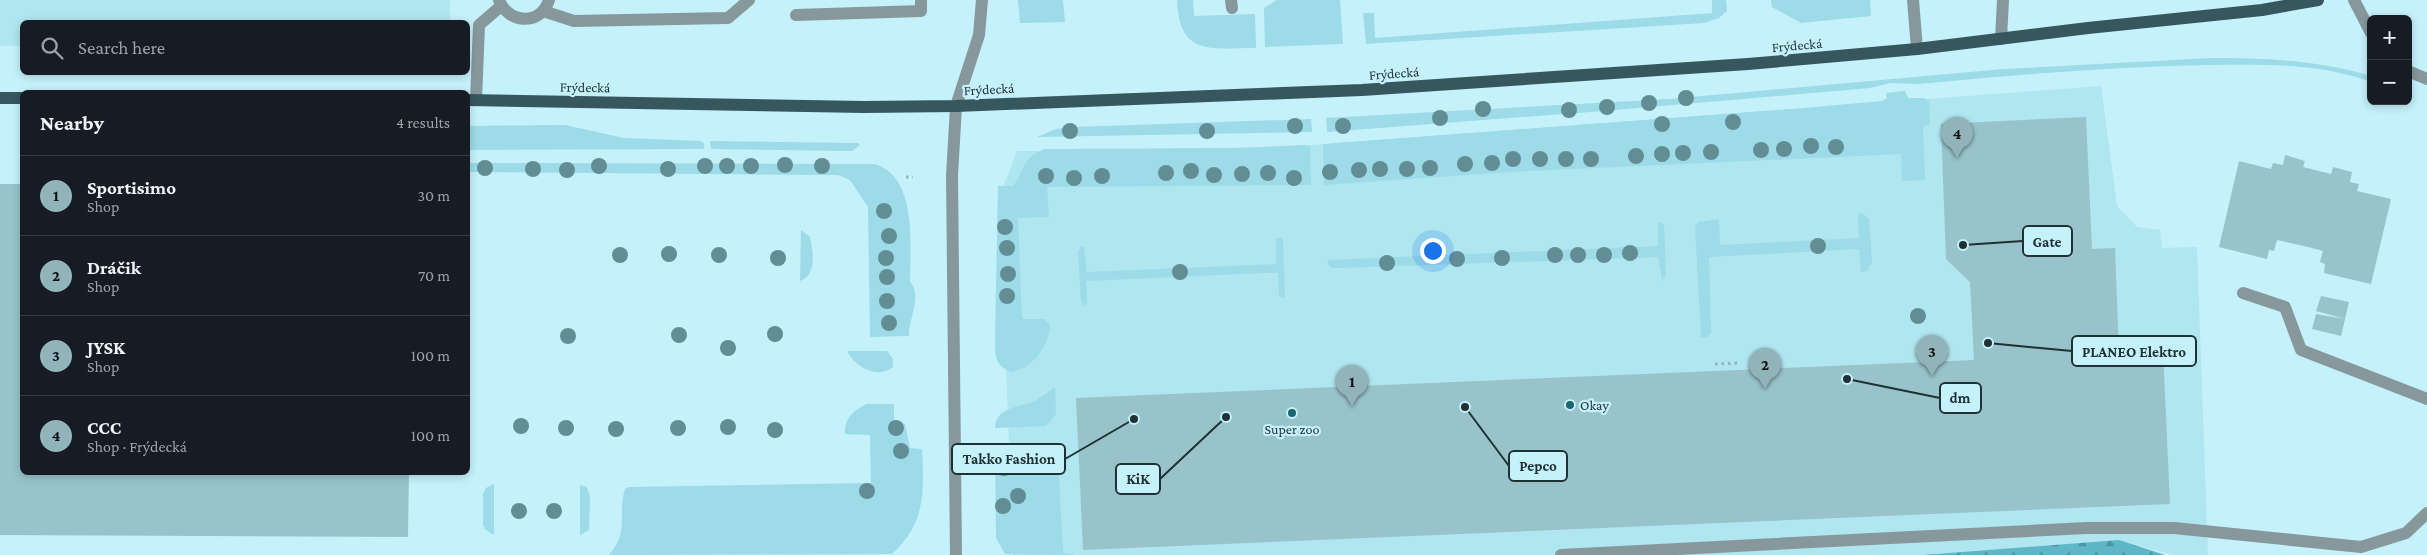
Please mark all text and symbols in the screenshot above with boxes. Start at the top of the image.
map controls [2367,15,2412,105]
button: + [2367,15,2412,60]
search box [20,20,470,75]
icon: search [38,34,66,62]
street label: Frýdecká [1771,35,1823,55]
text: Search here [78,37,165,58]
button: − [2367,60,2412,105]
street label: Frýdecká [1368,63,1420,83]
street label: Frýdecká [560,79,611,95]
street label: Frýdecká [963,80,1015,98]
text: Nearby [40,111,104,135]
text: 4 results [396,114,450,131]
pin: 4 [1941,117,1973,158]
text: Sportisimo [87,177,176,198]
text: 1 [53,187,59,204]
text: 30 m [418,187,450,204]
text: Shop [87,198,119,215]
callout: Gate [2023,226,2072,256]
text: Gate [2032,234,2062,250]
your location [1420,238,1446,264]
text: Dráčik [87,257,141,278]
text: 2 [52,267,60,284]
text: 70 m [418,267,450,284]
text: Shop [87,278,119,295]
pin: 3 [1916,335,1948,376]
callout: PLANEO Elektro [2072,336,2196,366]
text: JYSK [87,337,125,358]
text: PLANEO Elektro [2082,344,2186,360]
text: 3 [52,347,60,364]
text: 100 m [411,347,450,364]
pin: 2 [1749,348,1781,389]
text: Shop [87,358,119,375]
pin: 1 [1336,365,1368,406]
callout: dm [1940,383,1981,413]
text: dm [1950,390,1971,406]
place label: Okay [1580,397,1609,413]
marker: Okay [1564,399,1576,411]
marker: Super zoo [1286,407,1298,419]
text: CCC [87,417,121,438]
place label: Super zoo [1265,421,1319,437]
text: 4 [52,427,60,444]
text: 100 m [411,427,450,444]
text: Shop · Frýdecká [87,438,187,455]
callout: Takko Fashion [952,444,1065,474]
text: Takko Fashion [963,451,1056,467]
callout: Pepco [1509,451,1567,481]
text: Pepco [1519,458,1557,474]
callout: KiK [1116,464,1160,494]
text: KiK [1126,471,1150,487]

